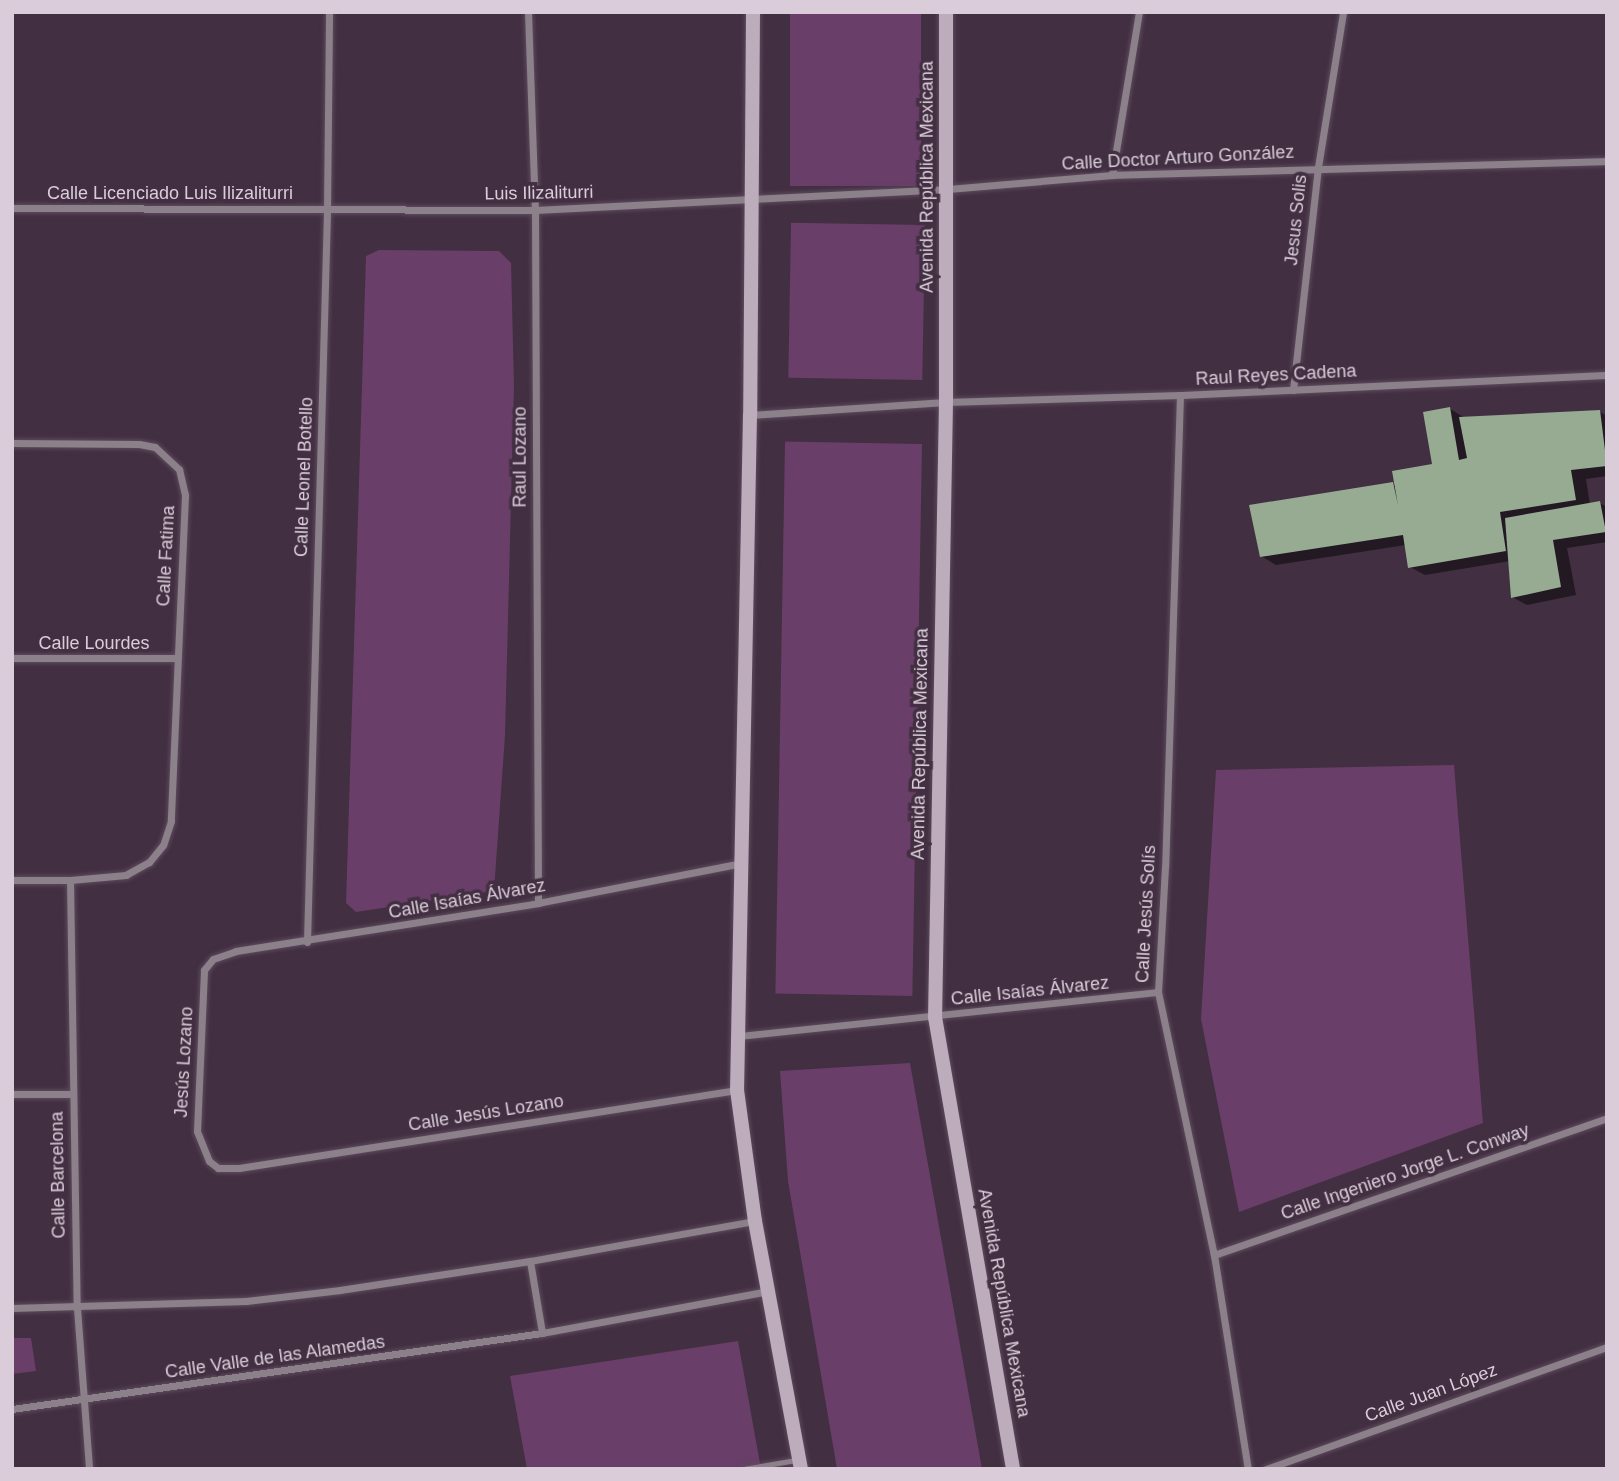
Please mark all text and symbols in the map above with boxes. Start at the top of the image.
street label: Avenida República Mexicana [916,61,938,293]
street label: Calle Doctor Arturo González [1061,141,1295,175]
street label: Jesus Solis [1281,174,1311,266]
street label: Luis Ilizaliturri [484,181,594,205]
street label: Calle Licenciado Luis Ilizaliturri [47,182,293,204]
street label: Raul Reyes Cadena [1195,360,1357,390]
street label: Calle Leonel Botello [290,397,318,557]
street label: Raul Lozano [509,406,531,508]
street label: Calle Fatima [153,505,179,607]
street label: Avenida República Mexicana [907,628,933,860]
street label: Calle Lourdes [38,632,150,654]
street label: Calle Jesús Solís [1132,845,1160,983]
street label: Calle Isaías Álvarez [387,875,547,923]
street label: Calle Isaías Álvarez [950,972,1110,1010]
street label: Jesús Lozano [170,1006,198,1118]
street label: Calle Jesús Lozano [407,1090,565,1136]
street label: Calle Barcelona [46,1111,70,1239]
street label: Calle Ingeniero Jorge L. Conway [1278,1119,1532,1225]
street label: Avenida República Mexicana [973,1187,1035,1419]
street label: Calle Valle de las Alamedas [163,1331,387,1383]
street label: Calle Juan López [1362,1359,1500,1427]

